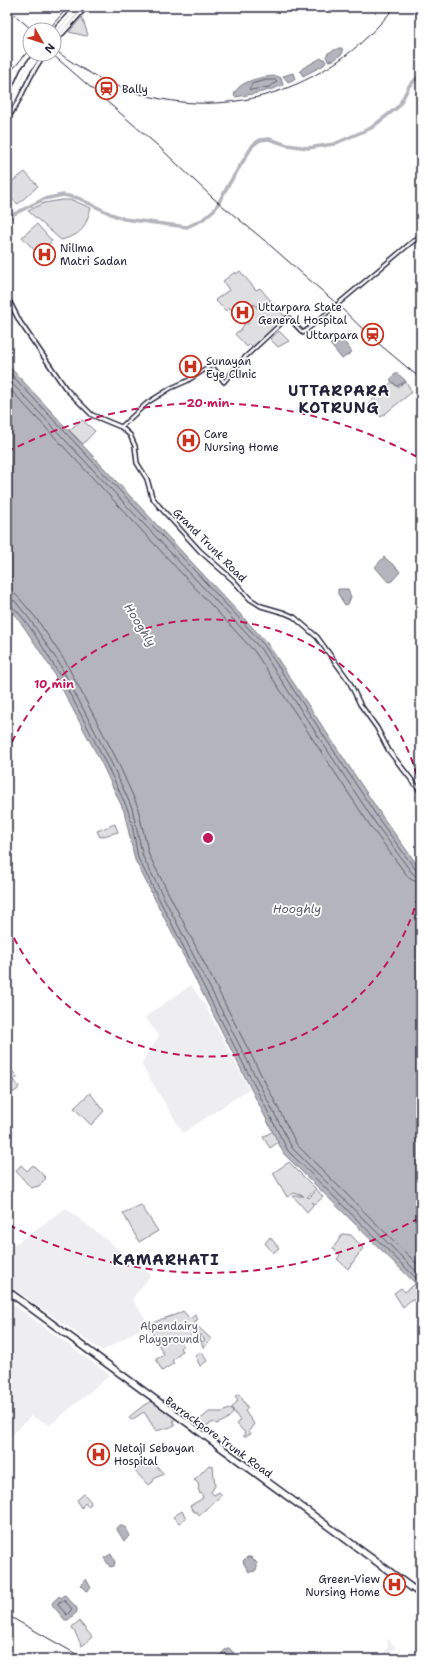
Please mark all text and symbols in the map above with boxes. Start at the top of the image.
north arrow [22,22,62,62]
text: N [41,40,58,56]
station icon: Bally [94,76,120,102]
place label: Bally [122,82,148,97]
hospital icon: Nilima Matri Sadan [31,241,57,267]
place label: Nilima Matri Sadan [60,241,127,269]
hospital icon: Uttarpara State General Hospital [229,300,255,326]
place label: Uttarpara State General Hospital [258,300,348,328]
station icon: Uttarpara [360,322,386,348]
place label: Uttarpara [306,328,358,343]
hospital icon: Sunayan Eye Clinic [177,354,203,380]
place label: Sunayan Eye Clinic [206,354,257,382]
district label: UTTARPARA KOTRUNG [288,381,390,418]
text: 20 min [186,395,230,411]
hospital icon: Care Nursing Home [176,427,202,453]
place label: Care Nursing Home [204,427,279,455]
street label: Grand Trunk Road [170,505,250,585]
water label: Hooghly [120,600,160,650]
text: 10 min [34,676,74,692]
centre of rings [201,831,215,845]
water label: Hooghly [273,901,321,917]
district label: KAMARHATI [112,1250,220,1270]
park label: Alpendairy Playground [139,1319,199,1347]
street label: Barrackpore Trunk Road [162,1393,275,1482]
hospital icon: Netaji Sebayan Hospital [85,1441,111,1467]
place label: Netaji Sebayan Hospital [114,1441,195,1469]
place label: Green-View Nursing Home [305,1572,380,1600]
hospital icon: Green-View Nursing Home [382,1572,408,1598]

